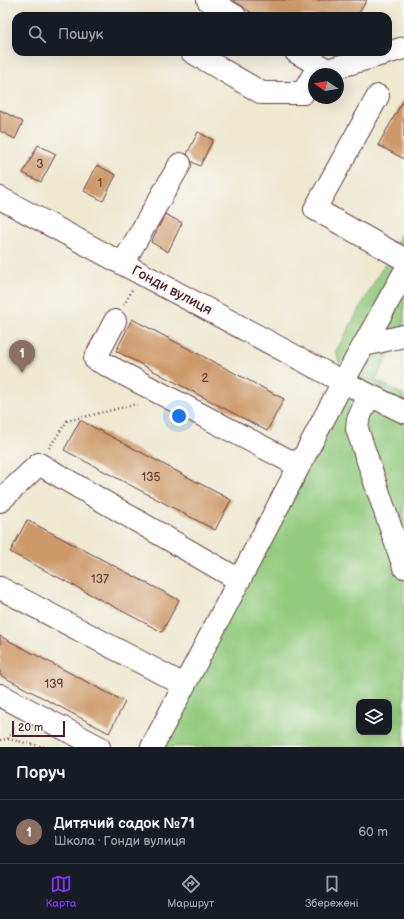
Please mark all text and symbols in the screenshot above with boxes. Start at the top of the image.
search box [12,12,392,56]
icon: search [26,23,48,45]
text: Пошук [58,25,104,44]
north arrow [308,68,344,104]
house number: 3 [36,157,44,172]
house number: 1 [98,176,102,191]
street label: Гонди вулиця [129,262,215,318]
pin: 1 [9,340,35,373]
house number: 2 [201,371,209,386]
your location [169,406,189,426]
house number: 135 [142,470,161,485]
house number: 137 [91,572,109,587]
house number: 139 [45,677,64,692]
map controls [356,699,392,735]
button: layers [356,699,392,735]
scale bar [12,719,65,738]
text: 20 m [18,721,43,734]
text: Поруч [16,763,66,783]
text: Дитячий садок №71 [54,814,195,833]
text: 1 [26,824,32,840]
text: 60 m [358,824,388,840]
text: Школа · Гонди вулиця [54,833,186,849]
tab: Карта [45,873,76,910]
tab: Маршрут [167,873,214,910]
tab: Збережені [305,873,359,910]

